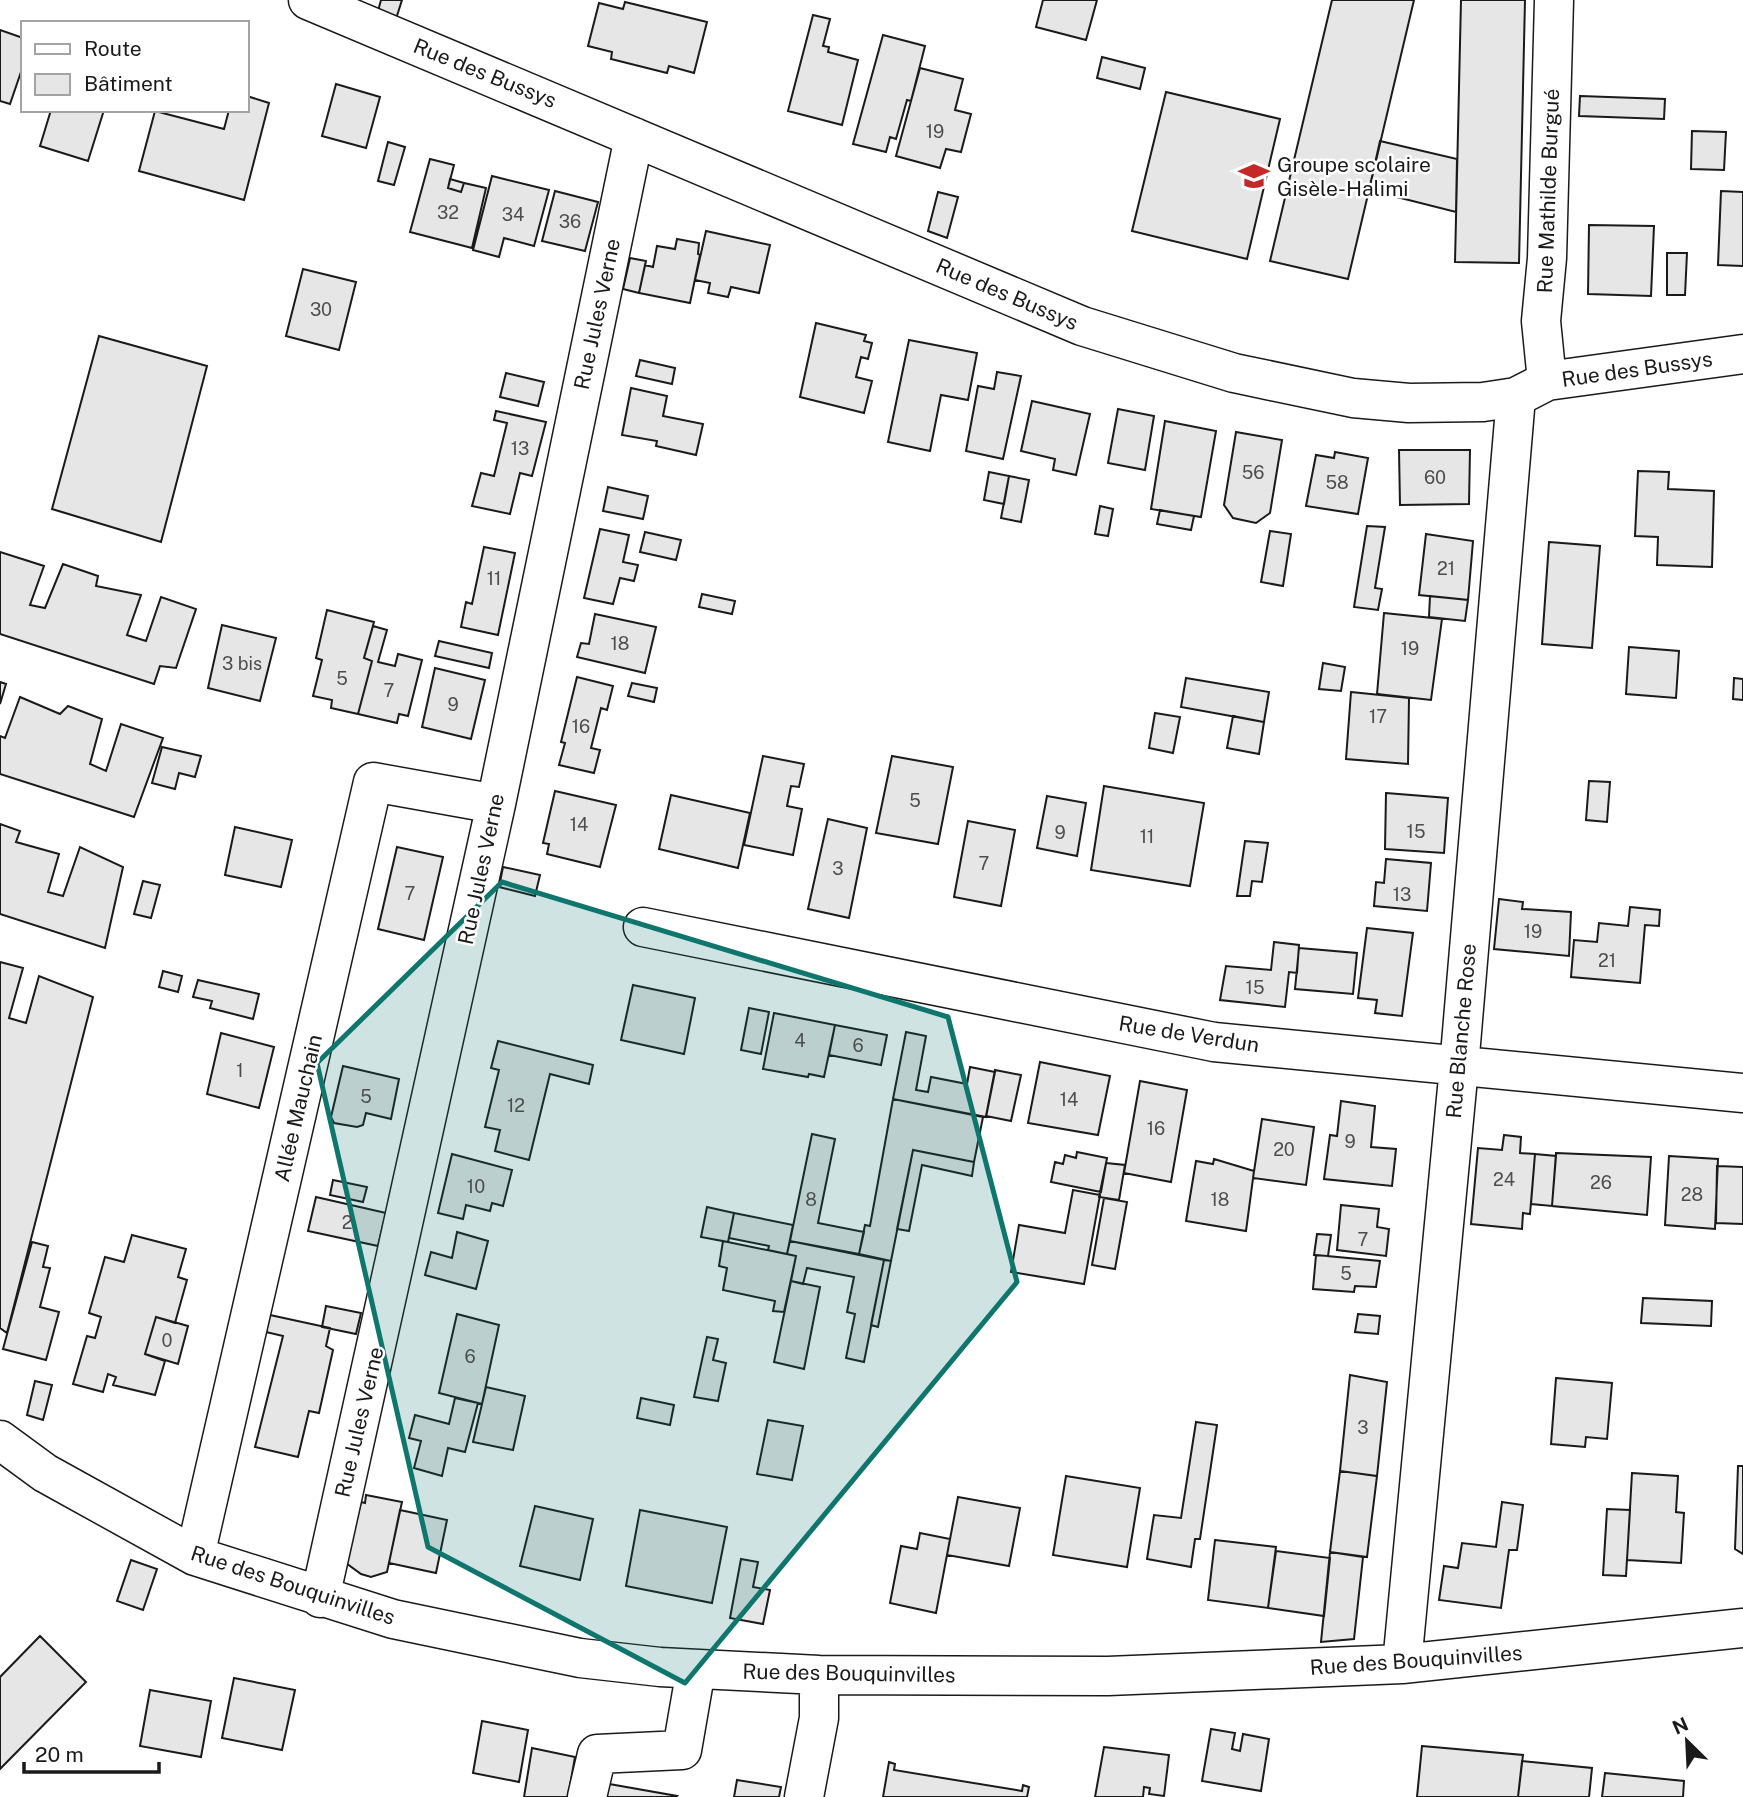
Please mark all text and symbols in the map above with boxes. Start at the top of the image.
legend [21,21,248,112]
street label: Rue des Bussys [410,33,560,113]
text: Route [84,36,142,61]
text: Bâtiment [84,71,173,96]
street label: Rue Mathilde Burgué [1532,88,1564,294]
house number: 19 [926,121,944,142]
place label: Groupe scolaire Gisèle-Halimi [1277,152,1431,201]
school or university icon: Groupe scolaire Gisèle-Halimi [1237,159,1271,193]
house number: 32 [437,202,459,223]
house number: 34 [502,204,524,225]
house number: 36 [559,211,581,232]
street label: Rue Jules Verne [569,236,625,392]
street label: Rue des Bussys [932,253,1082,335]
house number: 30 [310,299,332,320]
street label: Rue des Bussys [1560,346,1714,392]
house number: 13 [511,438,529,459]
house number: 56 [1242,462,1264,483]
house number: 60 [1424,467,1446,488]
house number: 58 [1325,472,1349,493]
house number: 21 [1437,558,1455,579]
house number: 11 [487,568,501,589]
house number: 18 [611,633,629,654]
house number: 19 [1401,638,1419,659]
house number: 3 bis [222,653,262,674]
house number: 5 [336,668,348,689]
house number: 7 [384,680,394,701]
house number: 9 [447,694,459,715]
house number: 17 [1369,706,1387,727]
house number: 16 [572,716,590,737]
house number: 5 [909,790,921,811]
street label: Rue Jules Verne [453,791,509,947]
house number: 14 [570,814,588,835]
house number: 15 [1407,821,1425,842]
house number: 9 [1054,822,1066,843]
house number: 11 [1140,826,1154,847]
house number: 7 [979,853,989,874]
house number: 3 [832,858,844,879]
house number: 7 [405,883,415,904]
house number: 13 [1393,884,1411,905]
house number: 19 [1524,921,1542,942]
street label: Rue Blanche Rose [1441,942,1481,1120]
house number: 21 [1598,950,1616,971]
house number: 15 [1246,977,1264,998]
street label: Rue de Verdun [1117,1011,1261,1057]
house number: 4 [794,1030,806,1051]
street label: Allée Mauchain [269,1032,327,1184]
house number: 6 [852,1035,864,1056]
house number: 1 [236,1060,244,1081]
house number: 5 [360,1086,372,1107]
house number: 14 [1060,1089,1078,1110]
house number: 12 [507,1095,525,1116]
house number: 16 [1147,1118,1165,1139]
house number: 9 [1344,1131,1356,1152]
house number: 20 [1273,1139,1295,1160]
house number: 24 [1493,1169,1515,1190]
house number: 26 [1590,1172,1612,1193]
house number: 10 [467,1176,485,1197]
house number: 28 [1681,1184,1703,1205]
house number: 8 [805,1189,817,1210]
house number: 18 [1211,1189,1229,1210]
house number: 2 [342,1212,352,1233]
house number: 7 [1358,1229,1368,1250]
house number: 5 [1340,1263,1352,1284]
house number: 0 [161,1330,173,1351]
street label: Rue Jules Verne [330,1344,388,1500]
house number: 6 [464,1346,476,1367]
house number: 3 [1357,1417,1369,1438]
street label: Rue des Bouquinvilles [188,1540,398,1630]
street label: Rue des Bouquinvilles [1309,1640,1523,1680]
street label: Rue des Bouquinvilles [742,1659,956,1687]
north arrow [1652,1706,1722,1776]
text: N [1669,1712,1691,1739]
scale bar [24,1730,159,1774]
text: 20 m [35,1742,84,1767]

